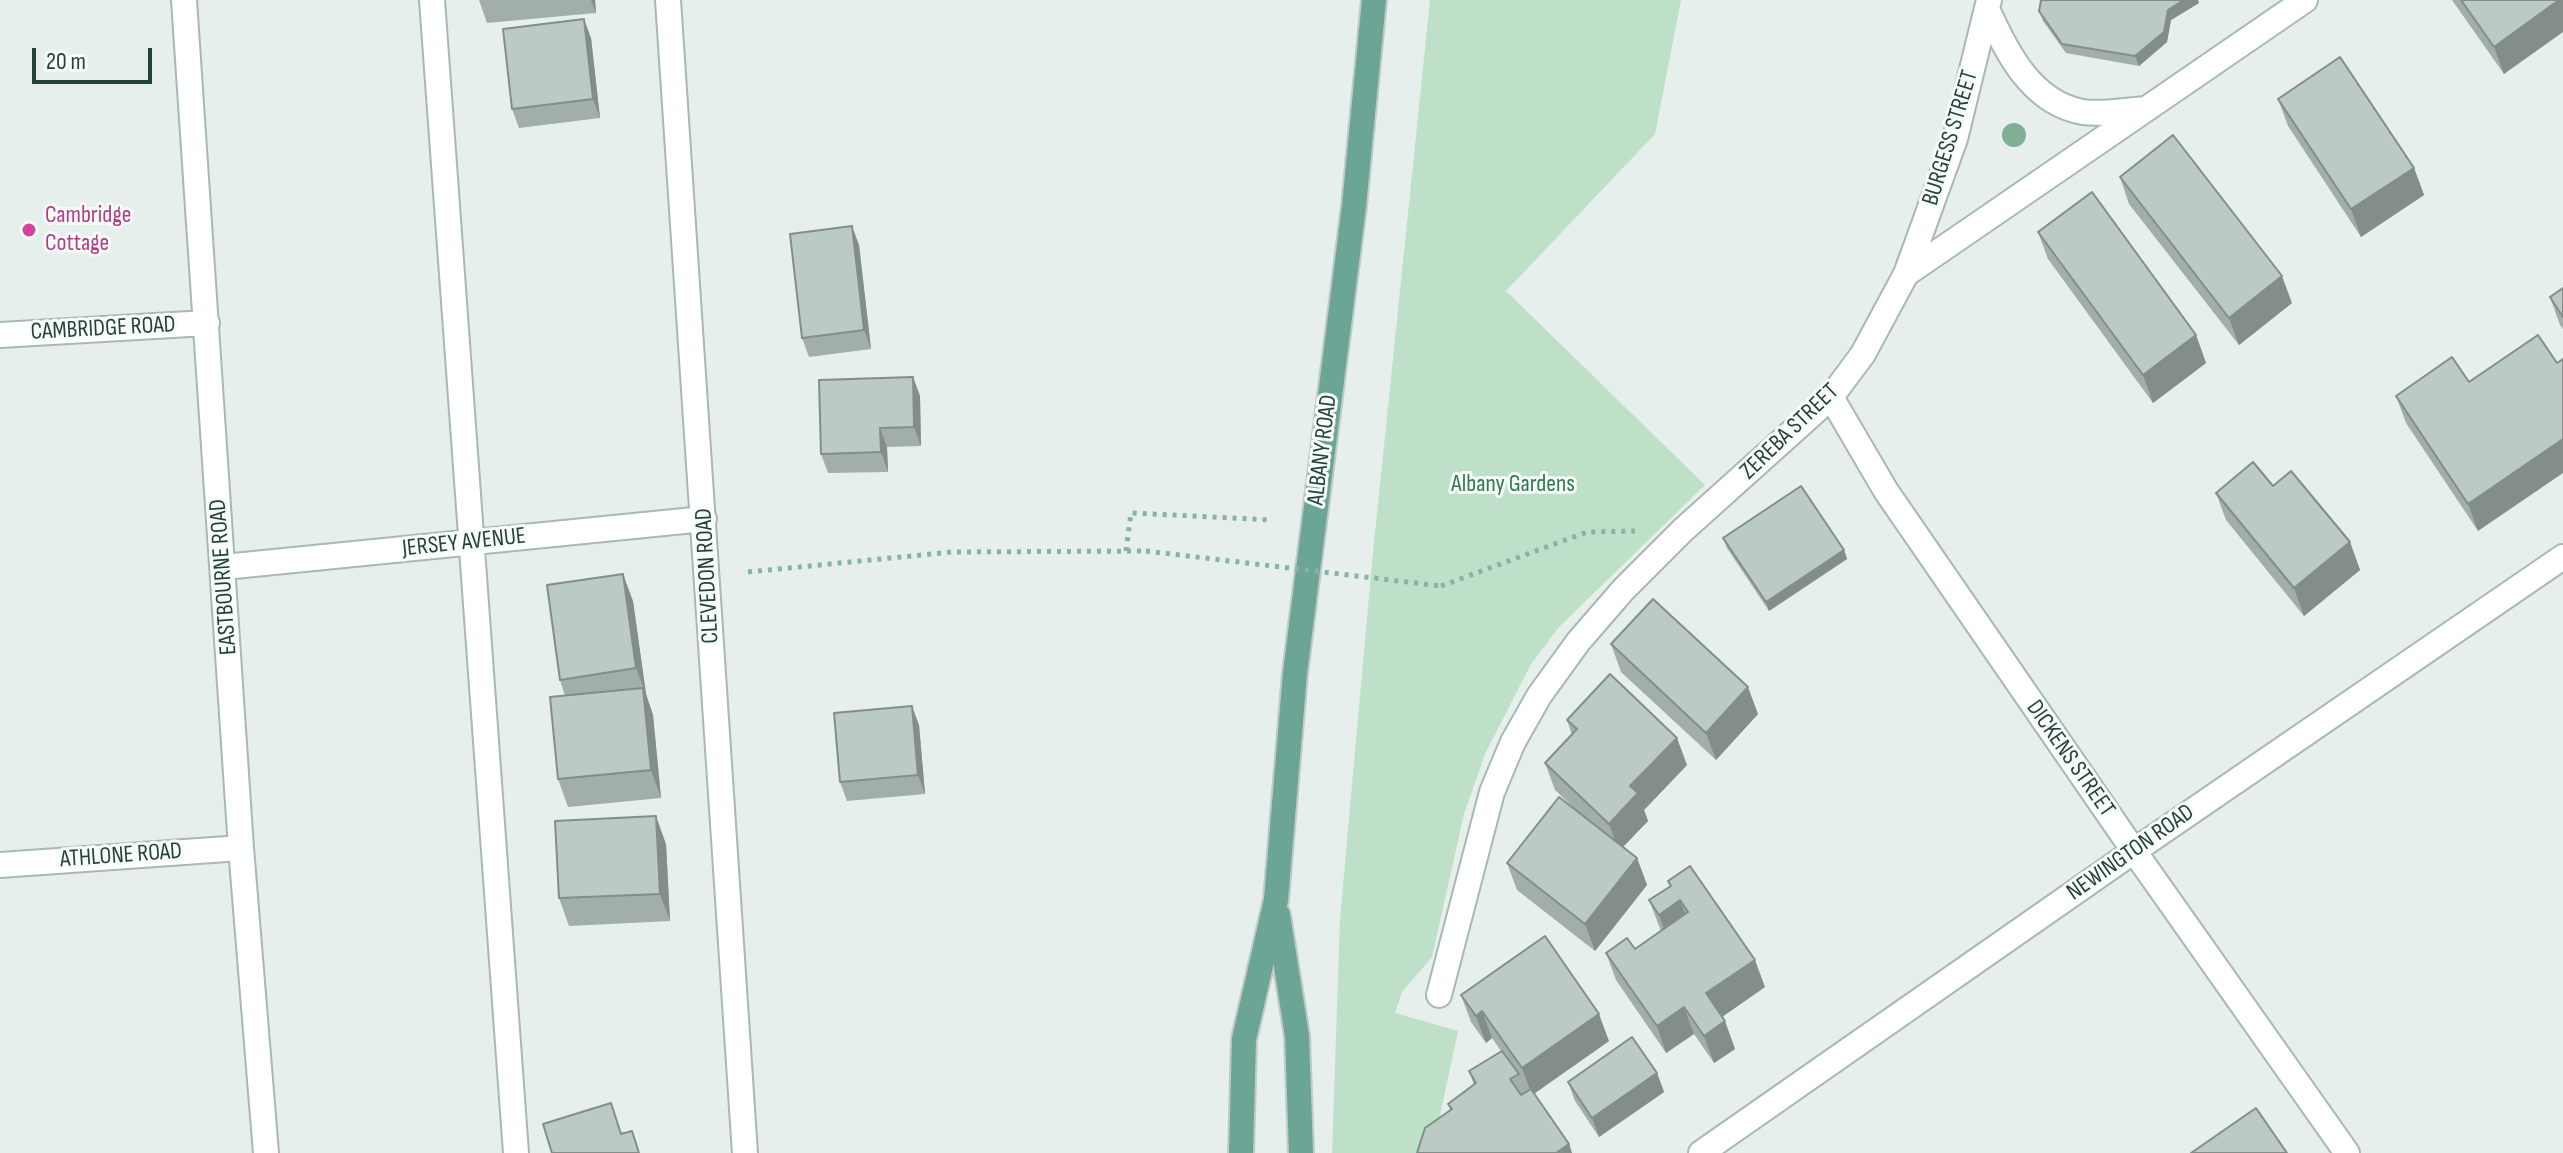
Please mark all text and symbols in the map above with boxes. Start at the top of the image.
scale bar [36,32,156,82]
text: 20 m [46,47,86,76]
street label: BURGESS STREET [1917,67,1985,209]
place label: Cambridge Cottage [45,202,131,258]
marker: Cambridge Cottage [20,221,38,239]
street label: CAMBRIDGE ROAD [30,311,176,347]
street label: ZEREBA STREET [1735,378,1845,486]
street label: ALBANY ROAD [1302,393,1344,507]
park label: Albany Gardens [1451,471,1575,499]
street label: EASTBOURNE ROAD [204,498,244,656]
street label: CLEVEDON ROAD [690,508,726,644]
street label: JERSEY AVENUE [401,522,527,564]
street label: DICKENS STREET [2019,695,2121,823]
street label: NEWINGTON ROAD [2062,799,2200,907]
street label: ATHLONE ROAD [59,837,183,875]

